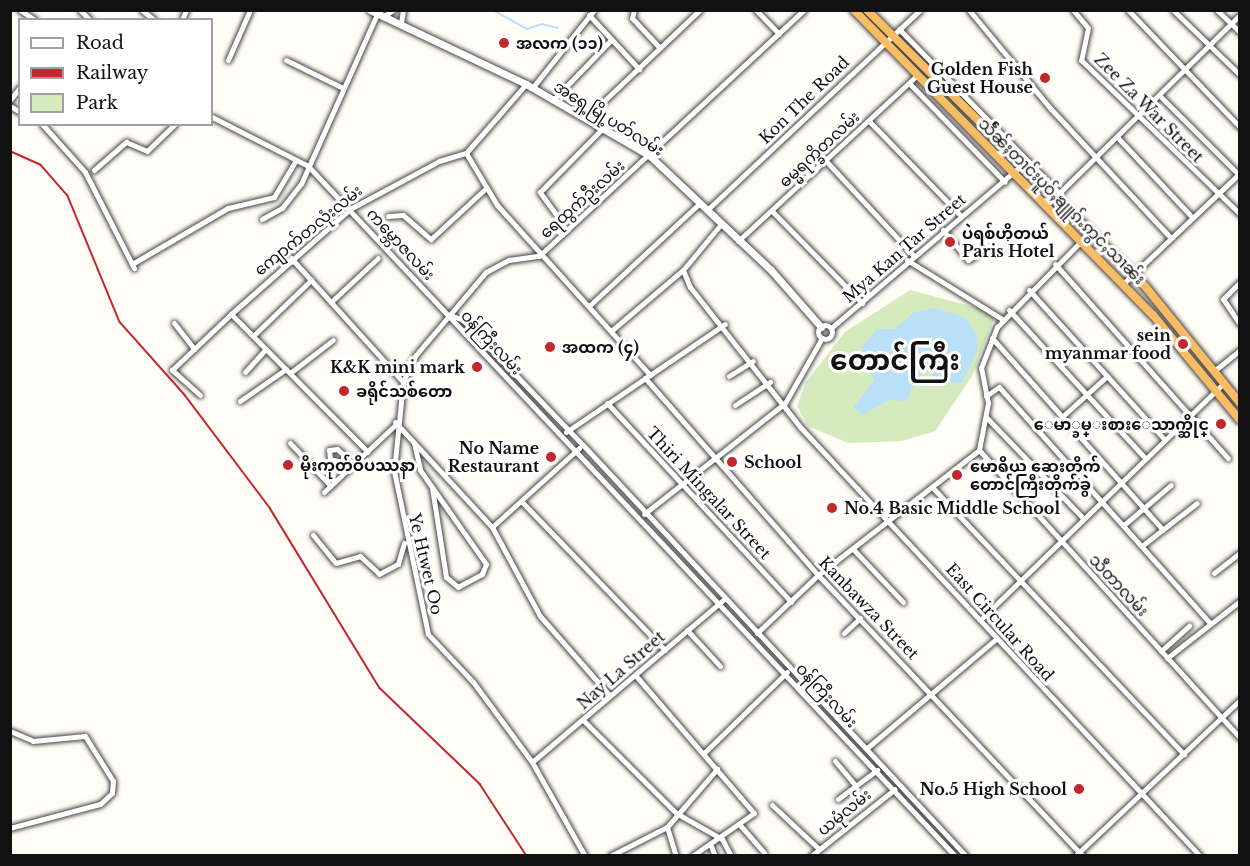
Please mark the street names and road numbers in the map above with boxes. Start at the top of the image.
street label: Zee Za War Street [1090,49,1208,167]
street label: Kon The Road [755,52,853,148]
street label: အရှေ့မြို့ပတ်လမ်း [550,76,668,160]
street label: ဓမ္မရက္ခိတလမ်း [775,107,863,191]
street label: သဵႅၼ်ႈတၢင်းပူဝ်ႇၶျူၵ်ႉဢွင်ႇသၢၼ်း [975,114,1149,288]
street label: ရေထွက်ဦးလမ်း [536,156,628,242]
street label: ကျောက်တလုံးလမ်း [250,181,366,279]
street label: Mya Kan Tar Street [838,189,970,307]
street label: ကမ္ဘောဇလမ်း [363,204,439,284]
street label: ဝန်ကြီးလမ်း [457,306,527,378]
street label: Thiri Mingalar Street [643,423,775,563]
street label: Ye Htwet Oo [405,512,447,616]
street label: သီတာလမ်း [1085,550,1153,620]
street label: Kanbawza Street [815,553,923,663]
street label: East Circular Road [942,559,1058,685]
street label: Nay La Street [573,627,669,713]
street label: ဝန်ကြီးလမ်း [792,659,862,731]
street label: ယမုံလမ်း [813,785,875,839]

